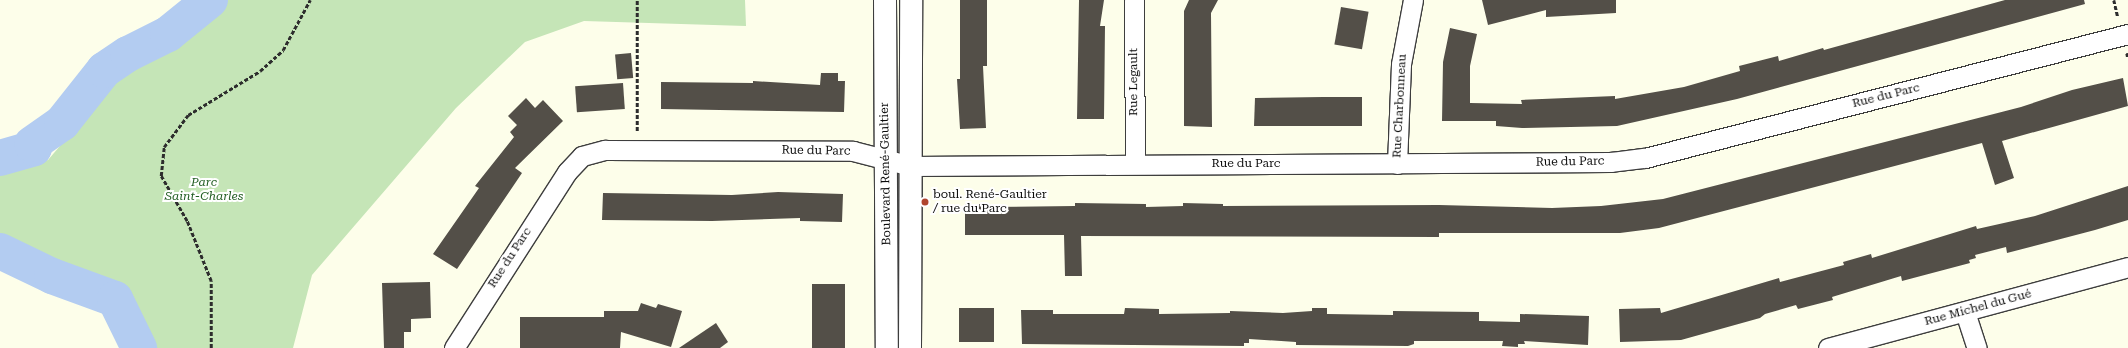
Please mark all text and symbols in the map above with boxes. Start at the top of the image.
street label: Rue Legault [1127,48,1141,116]
street label: Rue Charbonneau [1390,54,1410,158]
street label: Rue du Parc [1851,81,1921,111]
street label: Boulevard René-Gaultier [878,102,894,246]
street label: Rue du Parc [781,143,851,159]
street label: Rue du Parc [1535,154,1605,170]
street label: Rue du Parc [1212,157,1280,171]
park label: Parc Saint-Charles [165,176,243,204]
place label: boul. René-Gaultier / rue du Parc [933,188,1047,216]
marker: boul. René-Gaultier / rue du Parc [920,197,930,207]
street label: Rue du Parc [485,225,535,291]
street label: Rue Michel du Gué [1923,287,2033,329]

